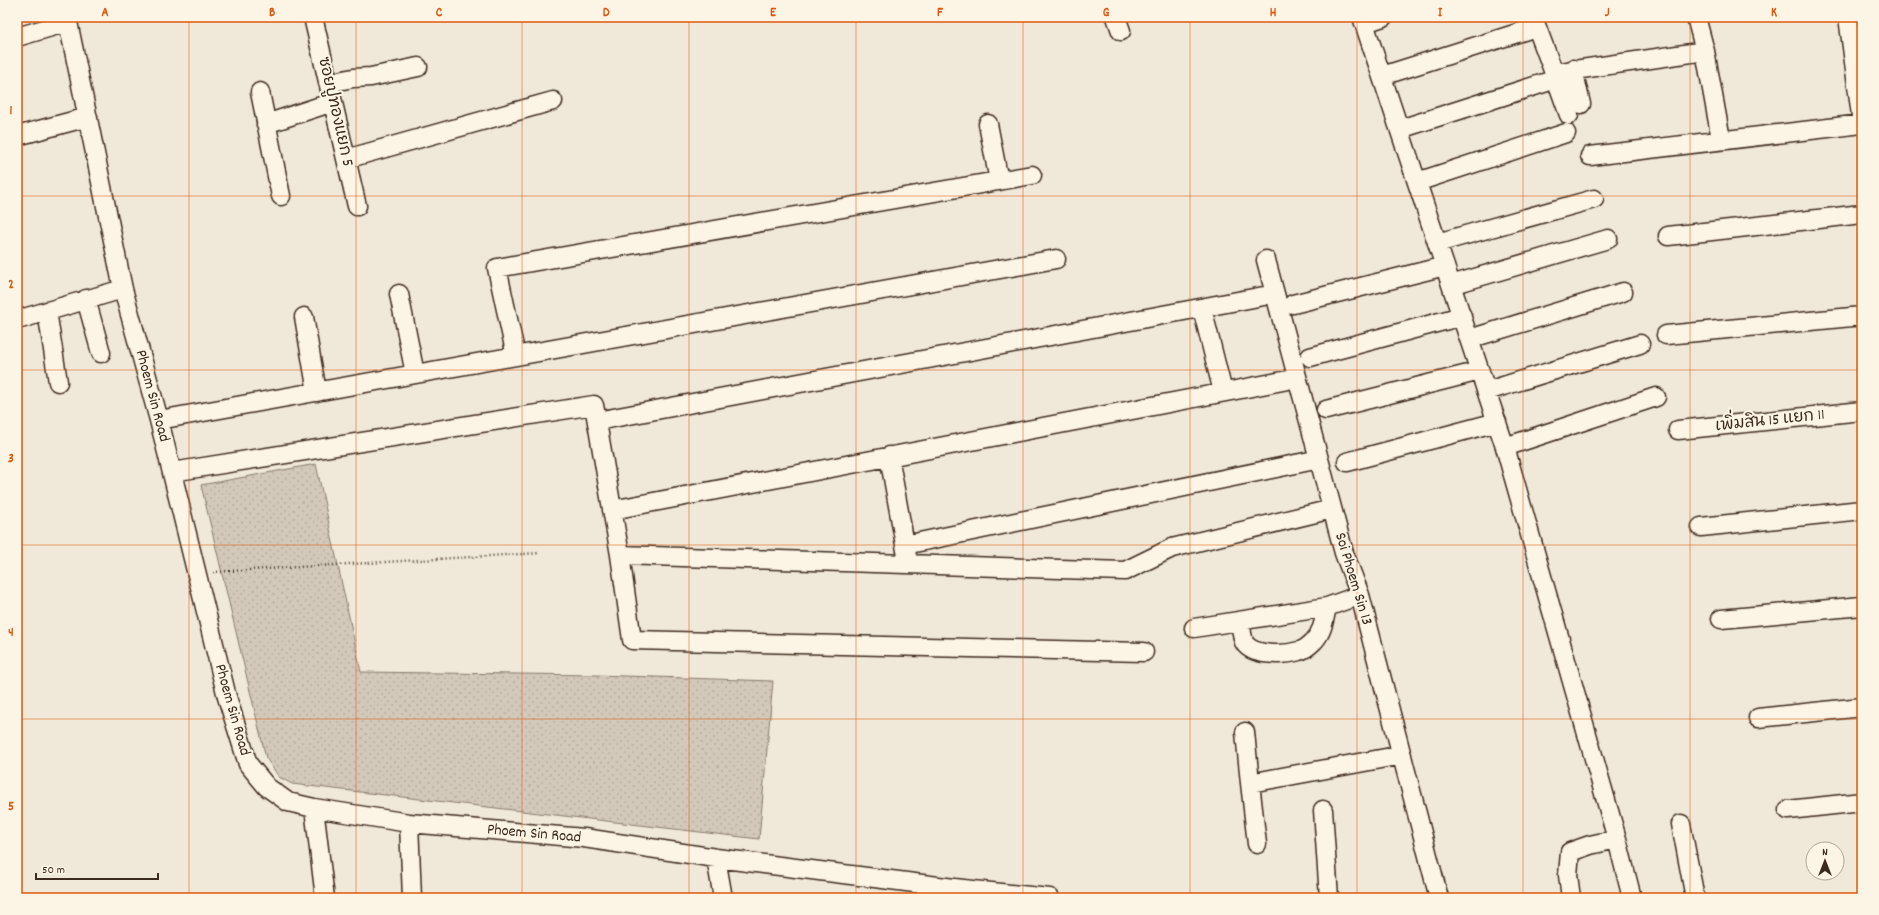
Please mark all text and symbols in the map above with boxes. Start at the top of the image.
text: A [101,4,109,23]
text: B [269,4,275,23]
text: C [436,4,443,23]
text: D [603,4,610,23]
text: E [770,4,777,23]
text: F [937,4,943,23]
text: G [1103,4,1110,23]
text: H [1270,4,1277,23]
text: I [1438,4,1443,23]
text: J [1605,4,1610,23]
text: K [1771,4,1777,23]
street label: ซอยปูทองแยก 5 [311,55,359,169]
text: 1 [10,102,13,121]
text: 2 [8,276,14,295]
street label: Phoem Sin Road [129,347,175,445]
street label: เพิ่มสิน 15 แยก 11 [1714,399,1826,438]
text: 3 [8,450,14,469]
street label: Soi Phoem Sin 13 [1328,530,1378,628]
text: 4 [8,624,14,643]
street label: Phoem Sin Road [208,661,256,759]
text: 5 [8,798,14,817]
street label: Phoem Sin Road [486,818,582,850]
north arrow [1805,841,1845,881]
text: N [1822,845,1828,861]
scale bar [36,855,158,881]
text: 50 m [42,862,65,879]

